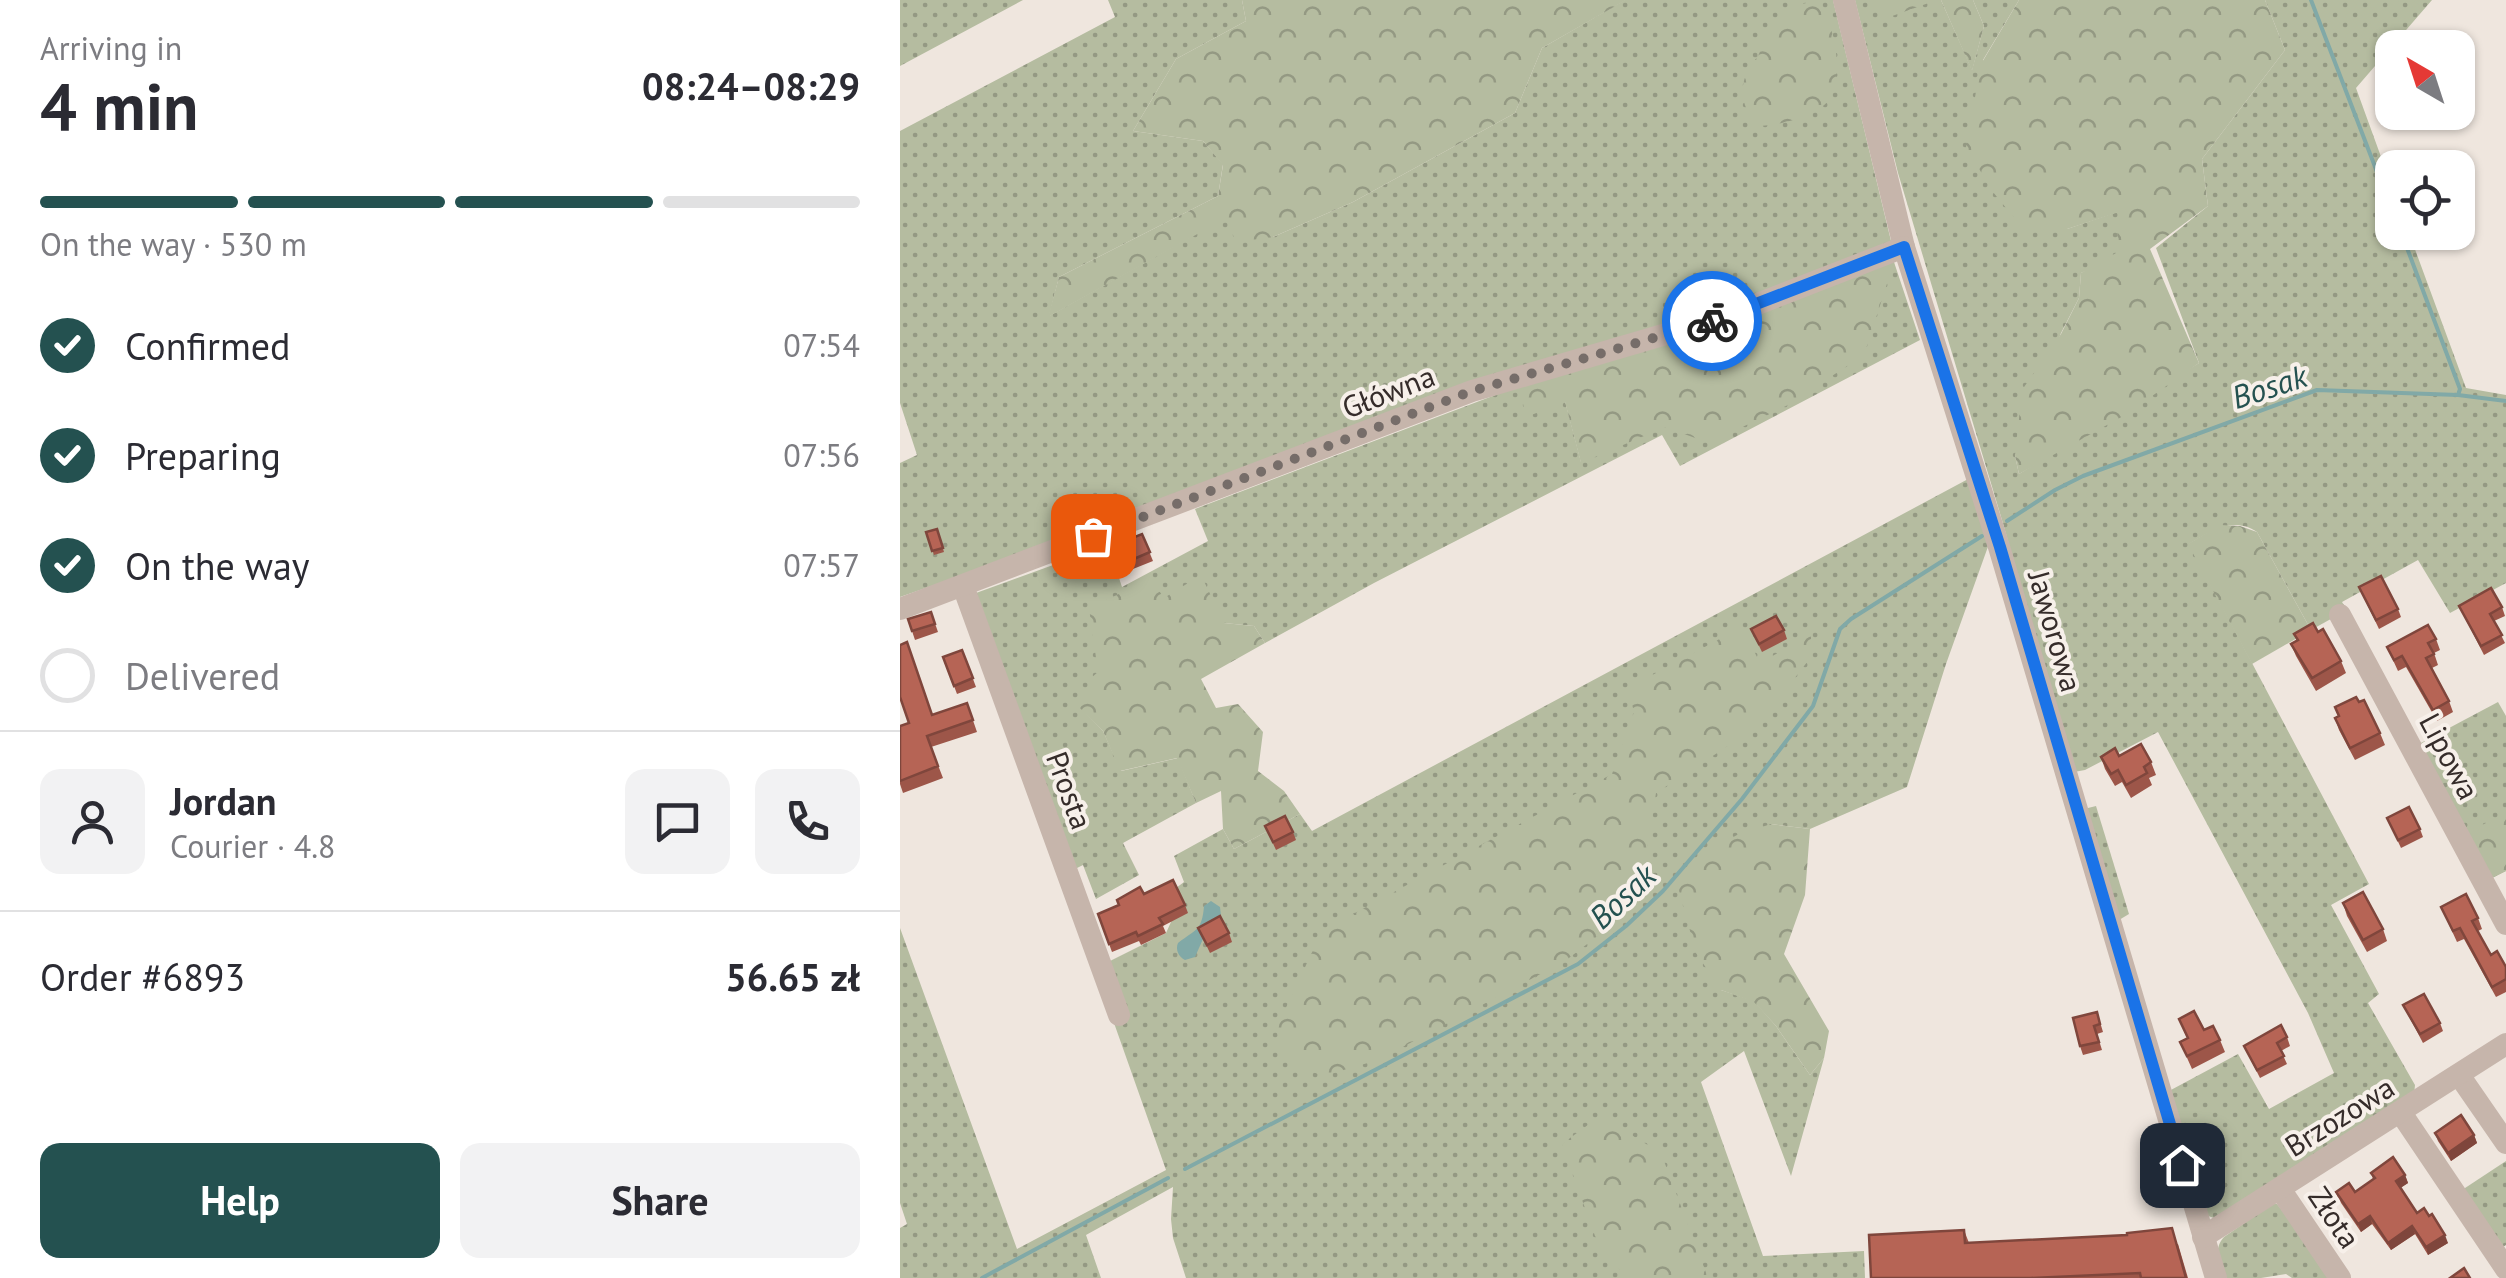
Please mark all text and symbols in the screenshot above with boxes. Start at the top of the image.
text: Arriving in [40,27,182,69]
north arrow [2375,30,2475,130]
map controls [2375,30,2475,250]
text: 08:24–08:29 [642,61,860,110]
text: 4 min [40,64,199,148]
button: locate [2375,150,2475,250]
text: On the way · 530 m [40,223,307,265]
courier [1662,271,1762,371]
icon: bike [1685,294,1740,349]
icon: check [40,318,95,373]
text: Confirmed [125,321,291,370]
text: 07:54 [783,324,860,366]
water label: Bosak [2226,354,2313,418]
street label: Główna [1336,356,1440,426]
icon: check [40,428,95,483]
text: Preparing [125,431,281,480]
text: 07:56 [783,434,860,476]
pin [1051,494,1136,579]
icon: bag [1066,509,1121,564]
icon: check [40,538,95,593]
text: On the way [125,541,310,590]
text: 07:57 [783,544,860,586]
street label: Jaworowa [2020,564,2092,696]
text: Delivered [125,651,280,700]
street label: Lipowa [2411,706,2489,806]
street label: Prosta [1038,746,1102,834]
button: person [40,769,145,874]
button: chat [625,769,730,874]
button: phone [755,769,860,874]
text: Jordan [170,776,276,825]
text: Courier · 4.8 [170,825,336,867]
water label: Bosak [1580,853,1665,937]
text: Order #6893 [40,952,245,1001]
text: 56.65 zł [725,952,860,1001]
street label: Brzozowa [2277,1067,2401,1165]
pin [2140,1123,2225,1208]
icon: home [2155,1138,2210,1193]
button: Help [40,1143,440,1258]
button: Share [460,1143,860,1258]
street label: Złota [2300,1179,2370,1255]

